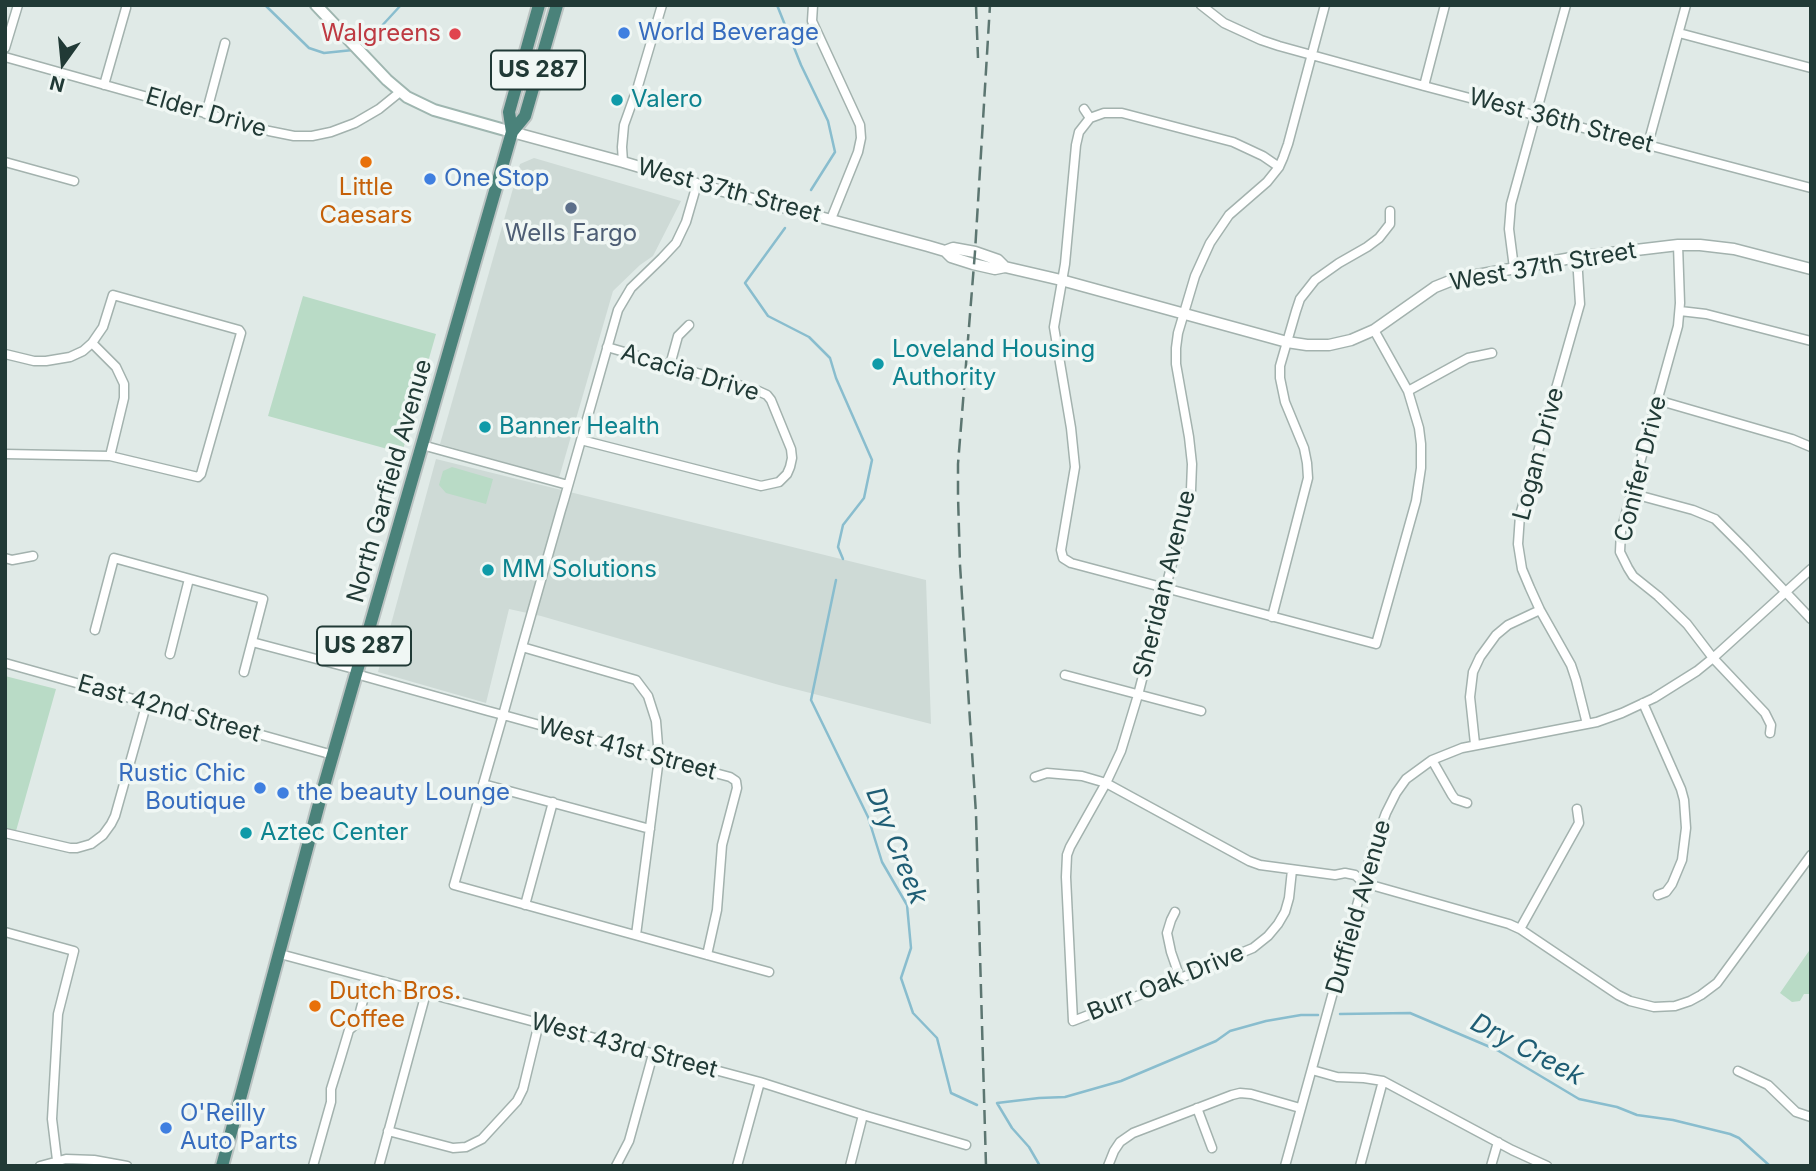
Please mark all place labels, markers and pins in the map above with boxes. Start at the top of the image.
place label: World Beverage [638,19,819,47]
place label: Walgreens [321,20,441,48]
marker: World Beverage [616,25,632,41]
marker: Walgreens [447,26,463,42]
place label: Valero [631,86,703,114]
marker: Valero [609,92,625,108]
marker: Little Caesars [358,154,374,170]
place label: One Stop [444,165,549,193]
marker: One Stop [422,171,438,187]
place label: Little Caesars [320,174,412,230]
marker: Wells Fargo [563,200,579,216]
place label: Wells Fargo [505,220,637,248]
place label: Loveland Housing Authority [892,336,1095,392]
marker: Loveland Housing Authority [870,356,886,372]
place label: Banner Health [499,413,660,441]
marker: Banner Health [477,419,493,435]
place label: MM Solutions [502,556,657,584]
marker: MM Solutions [480,562,496,578]
place label: Rustic Chic Boutique [118,760,246,816]
place label: the beauty Lounge [297,779,510,807]
marker: Rustic Chic Boutique [252,780,268,796]
marker: the beauty Lounge [275,785,291,801]
place label: Aztec Center [260,819,408,847]
marker: Aztec Center [238,825,254,841]
place label: Dutch Bros. Coffee [329,978,461,1034]
marker: Dutch Bros. Coffee [307,998,323,1014]
place label: O'Reilly Auto Parts [180,1100,298,1156]
marker: O'Reilly Auto Parts [158,1120,174,1136]

